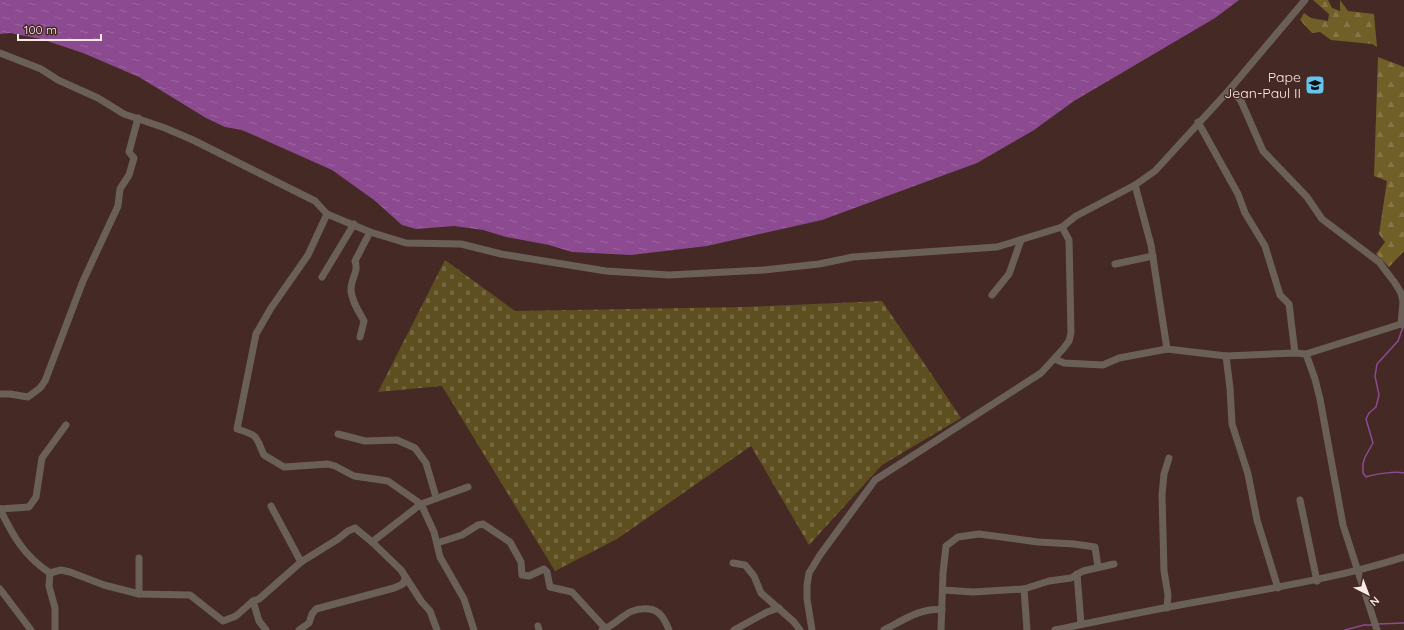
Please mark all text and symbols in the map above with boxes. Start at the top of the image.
scale bar [18,16,101,42]
text: 100 m [24,22,57,37]
place label: Pape Jean-Paul II [1224,68,1301,102]
school or university icon: Pape Jean-Paul II [1304,74,1326,96]
north arrow [1348,574,1388,614]
text: N [1367,594,1382,609]

